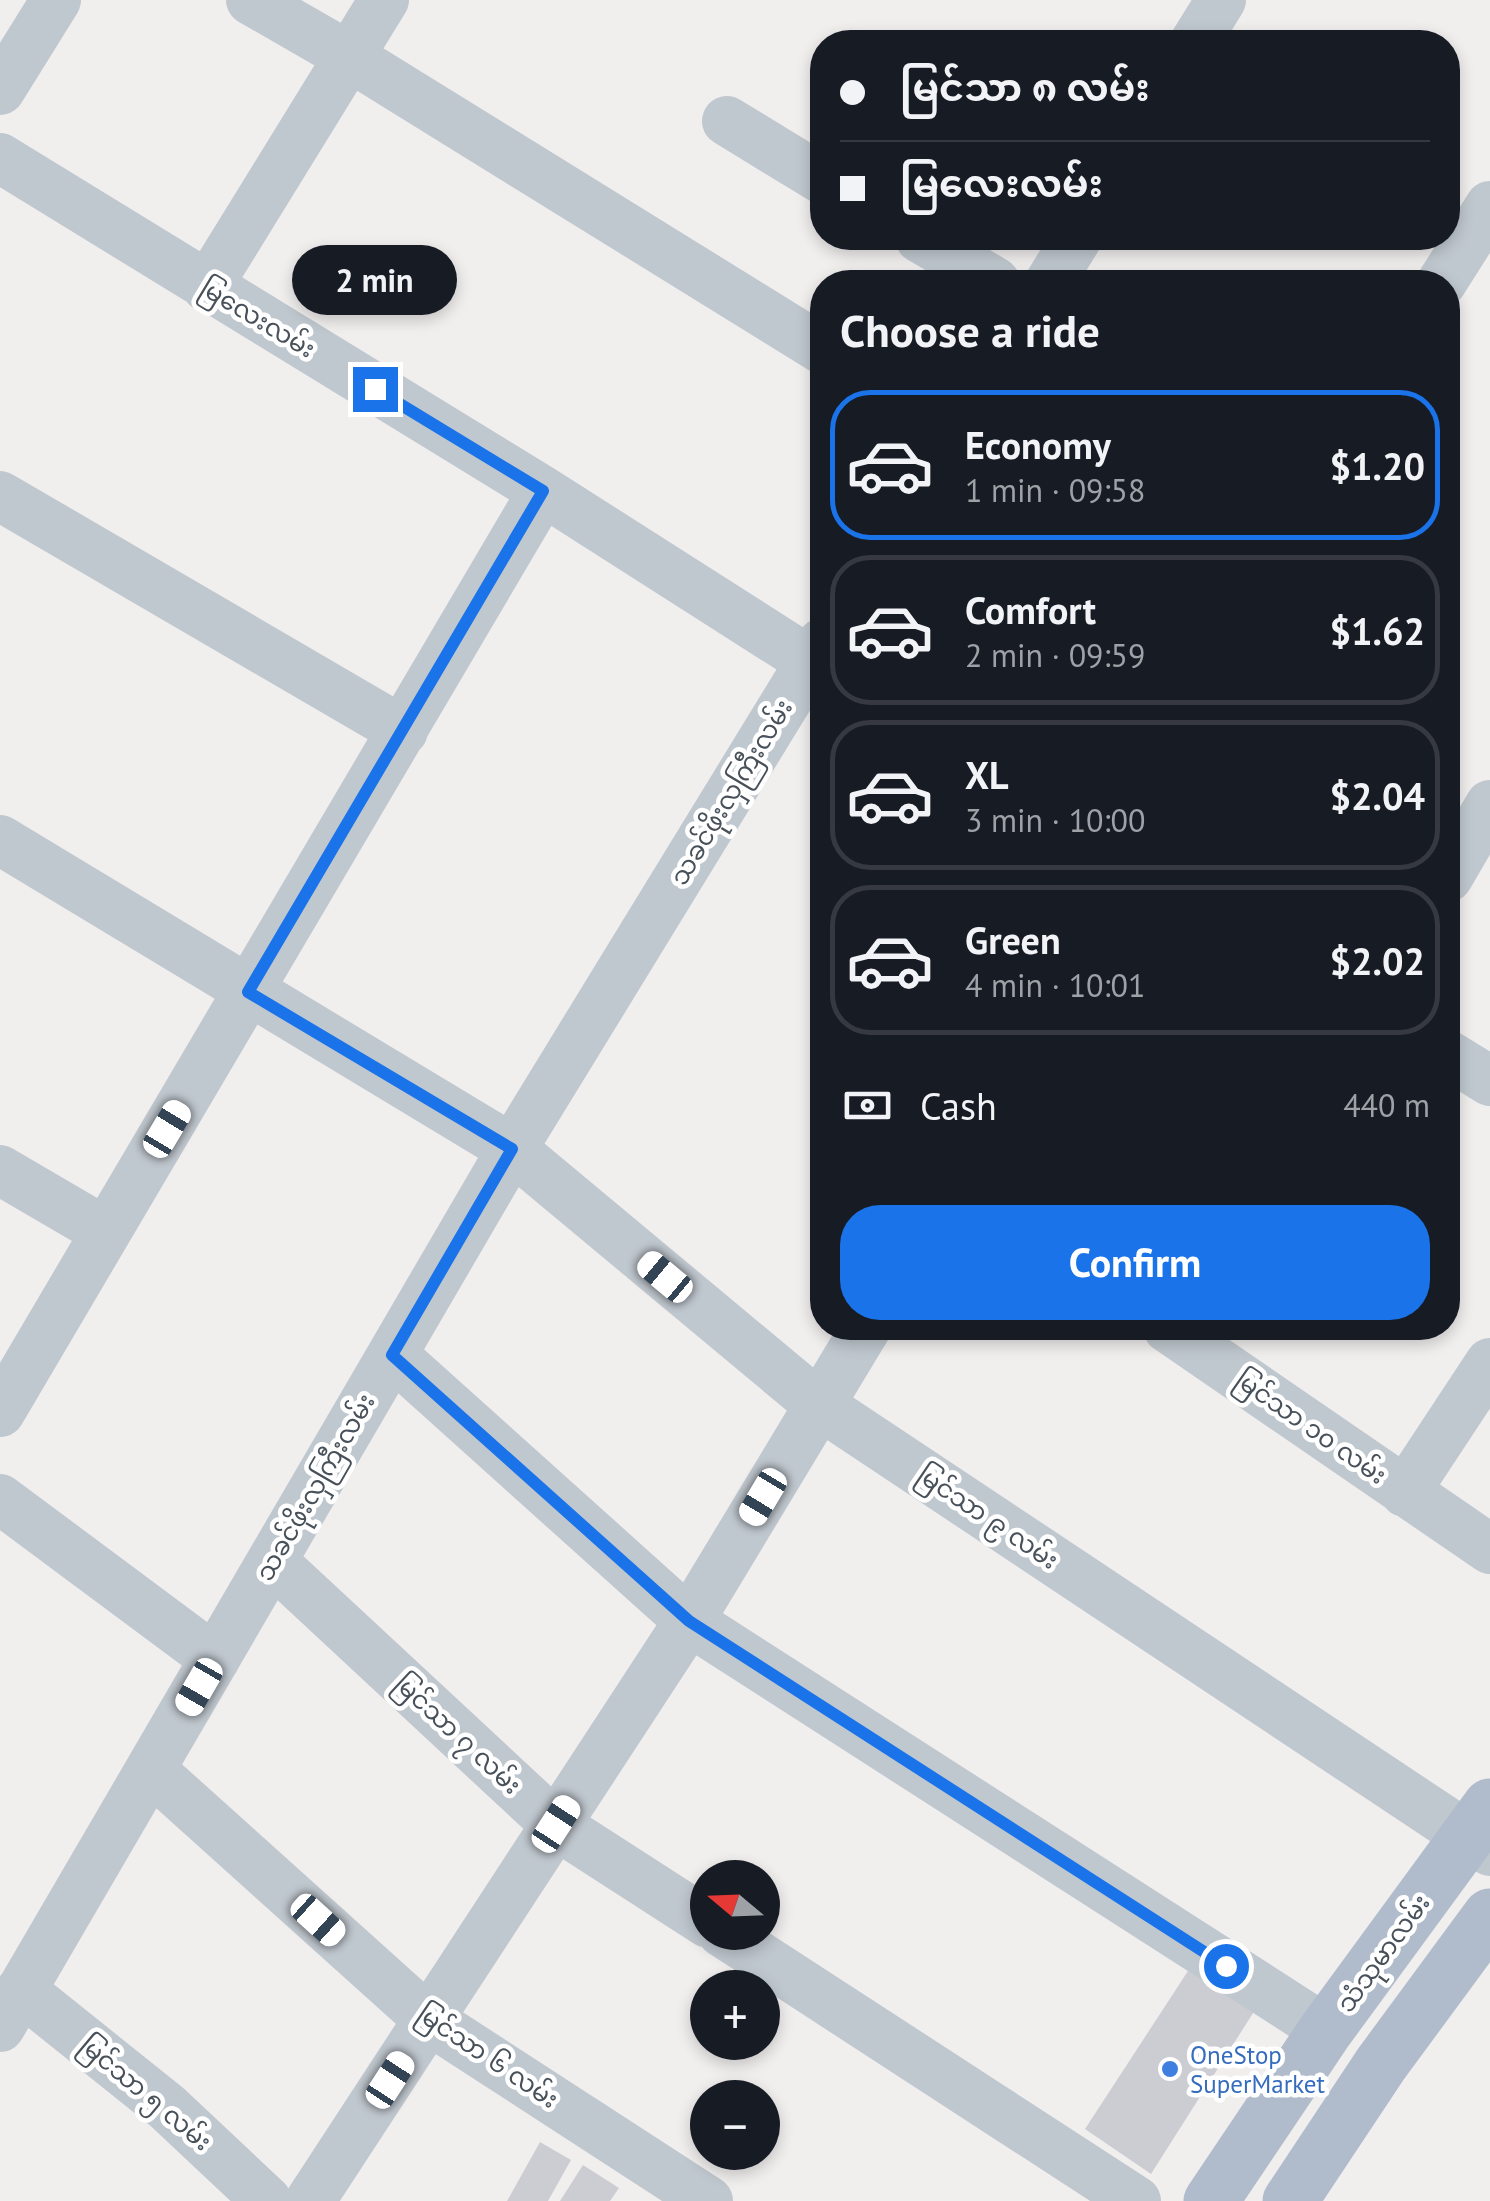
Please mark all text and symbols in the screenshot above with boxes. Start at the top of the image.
text: မြင်သာ ၈ လမ်း [900,62,1150,111]
text: မြလေးလမ်း [900,158,1103,207]
callout: 2 min [292,244,458,314]
text: 2 min [335,259,414,301]
street label: မြလေးလမ်း [192,270,322,369]
text: Choose a ride [840,301,1100,359]
route end [353,367,398,412]
icon: car [845,420,935,510]
text: Economy [965,420,1111,469]
text: $1.20 [1329,441,1425,490]
text: 1 min · 09:58 [965,469,1145,511]
icon: car [845,585,935,675]
text: Comfort [965,585,1096,634]
text: $1.62 [1329,606,1425,655]
text: 2 min · 09:59 [965,634,1145,676]
street label: သခင်ဖိုးလှကြီးလမ်း [662,693,803,893]
icon: car [845,750,935,840]
text: XL [965,750,1009,799]
text: $2.04 [1329,771,1425,820]
text: 3 min · 10:00 [965,799,1145,841]
icon: car [845,915,935,1005]
text: Green [965,915,1061,964]
text: $2.02 [1329,936,1425,985]
text: 4 min · 10:01 [965,964,1145,1006]
icon: cash [840,1078,895,1133]
text: Cash [920,1081,997,1130]
text: 440 m [1343,1084,1430,1126]
car [139,1096,195,1162]
button: Confirm [840,1205,1430,1320]
car [632,1246,698,1308]
street label: မြင်သာ ၁၀ လမ်း [1226,1362,1393,1495]
street label: သခင်ဖိုးလှကြီးလမ်း [247,1387,386,1589]
street label: မြင်သာ ၉ လမ်း [908,1457,1065,1580]
car [735,1464,791,1530]
car [171,1654,227,1720]
street label: မြင်သာ ၇ လမ်း [385,1666,529,1804]
car [527,1791,585,1857]
north arrow [690,1860,780,1950]
map controls [690,1860,780,2170]
street label: သံသုမာလမ်း [1329,1887,1441,2021]
car [286,1889,350,1951]
route start [1204,1944,1249,1989]
button: + [690,1970,780,2060]
street label: မြင်သာ ၆ လမ်း [408,1996,565,2119]
street label: မြင်သာ ၅ လမ်း [70,2028,219,2161]
place label: OneStop SuperMarket [1190,2039,1326,2100]
car [361,2047,419,2113]
marker: OneStop SuperMarket [1159,2058,1181,2080]
button: − [690,2080,780,2170]

